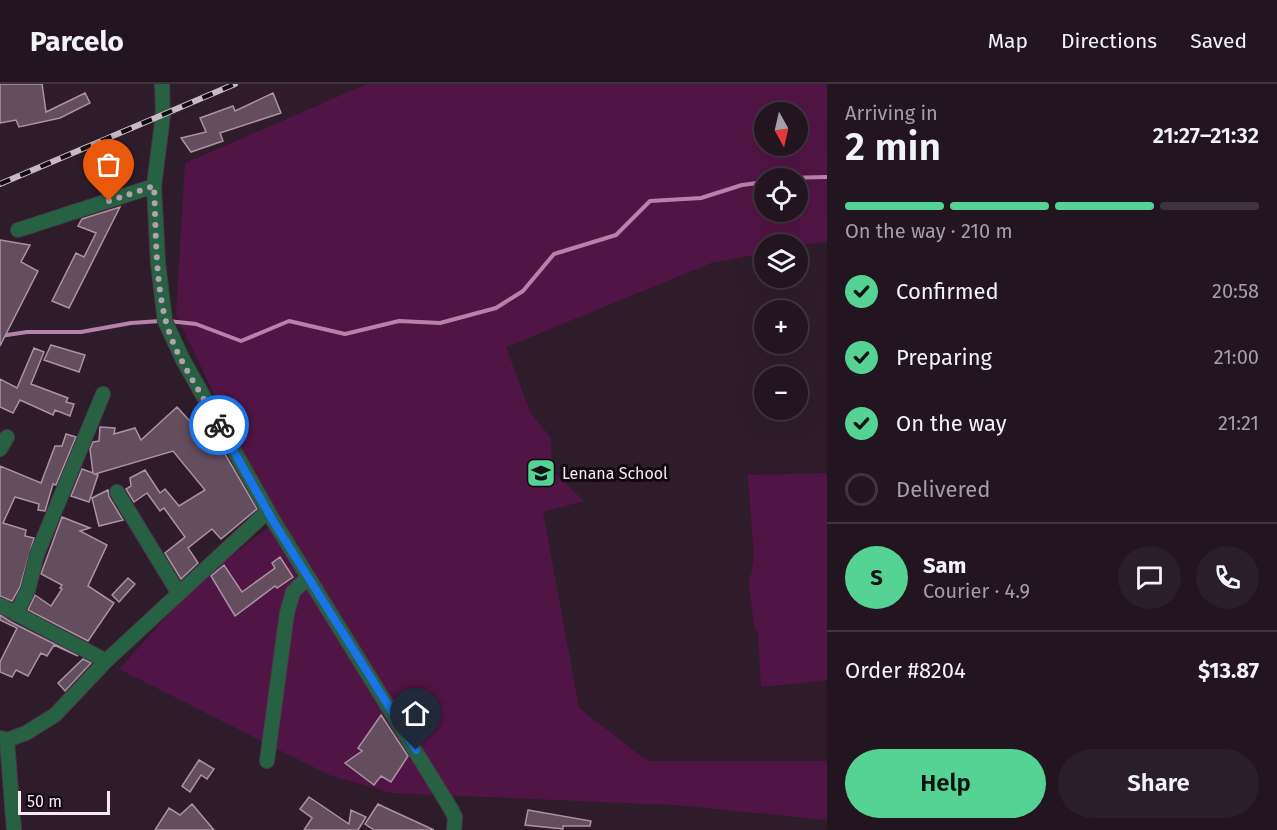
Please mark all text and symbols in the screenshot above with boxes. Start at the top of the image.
text: Parcelo [30,25,124,58]
text: Map [988,28,1028,54]
text: Directions [1061,28,1157,54]
text: Saved [1190,28,1247,54]
text: Arriving in [845,101,938,125]
north arrow [754,102,808,156]
map controls [754,102,808,420]
text: 21:27–21:32 [1153,122,1259,149]
text: 2 min [845,124,941,170]
pin [83,139,134,201]
icon: bag [92,148,125,181]
button: locate [754,168,808,222]
text: On the way · 210 m [845,219,1013,243]
button: layers [754,234,808,288]
icon: check [845,275,878,308]
text: Confirmed [896,278,999,305]
text: 20:58 [1212,279,1259,303]
button: + [754,300,808,354]
icon: check [845,341,878,374]
text: Preparing [896,344,992,371]
text: 21:00 [1214,345,1259,369]
button: − [754,366,808,420]
courier [189,395,249,455]
icon: check [845,407,878,440]
icon: bike [203,409,236,442]
text: On the way [896,410,1007,437]
text: 21:21 [1218,411,1259,435]
school or university icon: Lenana School [525,457,557,489]
place label: Lenana School [562,464,668,483]
text: Delivered [896,476,991,503]
button: chat [1118,546,1181,609]
button: phone [1196,546,1259,609]
text: Sam [923,552,966,579]
text: S [870,564,883,591]
text: Courier · 4.9 [923,579,1030,603]
text: Order #8204 [845,657,966,684]
text: $13.87 [1198,657,1259,684]
pin [390,688,441,750]
icon: home [399,697,432,730]
button: Help [845,749,1046,818]
button: Share [1058,749,1259,818]
scale bar [18,788,110,816]
text: 50 m [27,792,62,811]

